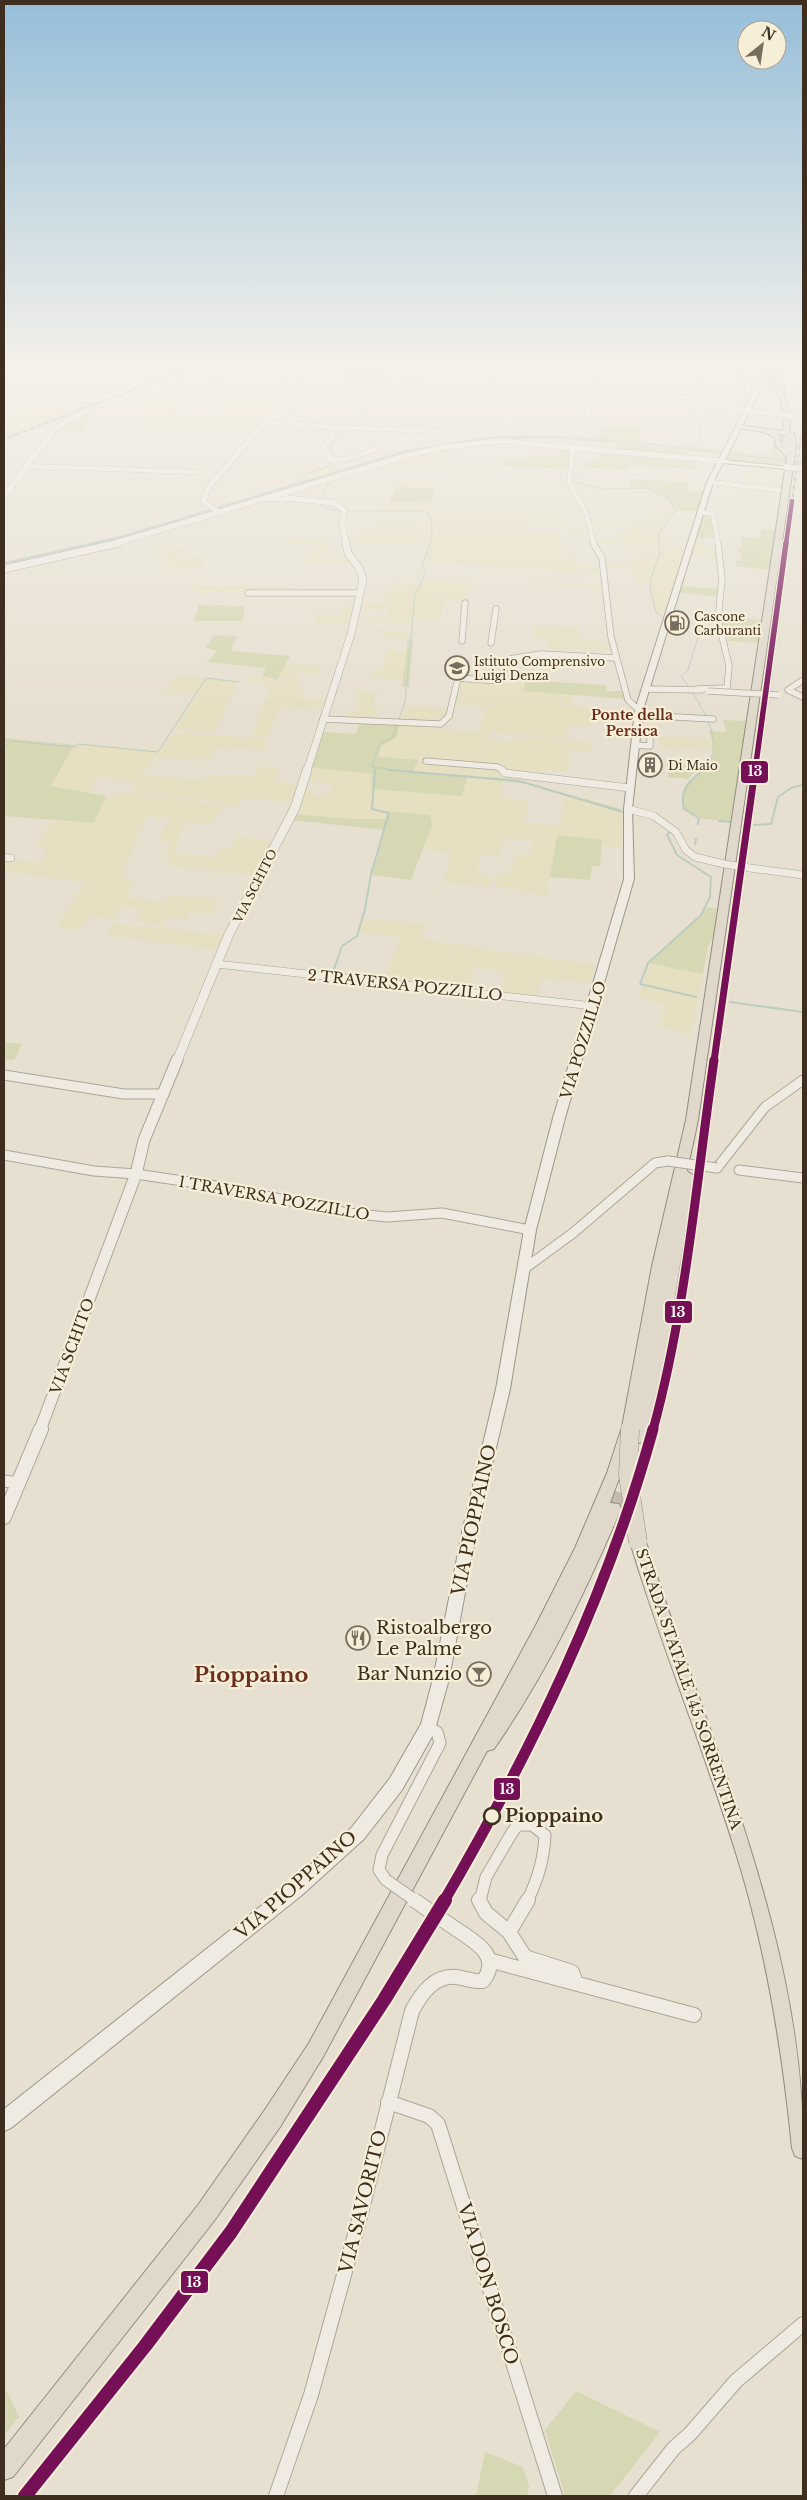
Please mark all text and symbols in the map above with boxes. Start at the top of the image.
north arrow [737,20,787,70]
text: N [758,23,779,45]
place label: Cascone Carburanti [694,609,761,638]
fuel station icon: Cascone Carburanti [664,610,690,636]
place label: Istituto Comprensivo Luigi Denza [474,654,605,683]
school or university icon: Istituto Comprensivo Luigi Denza [444,655,470,681]
district label: Ponte della Persica [591,706,673,740]
building icon: Di Maio [637,752,663,778]
place label: Di Maio [668,758,718,773]
line badge: 13 [740,760,769,784]
text: 13 [747,762,763,780]
street label: VIA SCHITO [229,847,280,926]
street label: 2 TRAVERSA POZZILLO [306,965,504,1005]
street label: VIA POZZILLO [556,978,610,1102]
street label: 1 TRAVERSA POZZILLO [177,1172,371,1224]
street label: VIA SCHITO [45,1295,98,1398]
line badge: 13 [664,1300,693,1324]
text: 13 [670,1303,686,1321]
street label: VIA PIOPPAINO [447,1442,501,1599]
street label: STRADA STATALE 145 SORRENTINA [632,1546,746,1832]
place label: Ristoalbergo Le Palme [376,1617,492,1660]
restaurant icon: Ristoalbergo Le Palme [345,1625,371,1651]
bar icon: Bar Nunzio [466,1661,492,1687]
district label: Pioppaino [194,1662,308,1688]
place label: Bar Nunzio [357,1663,462,1685]
line badge: 13 [493,1777,521,1801]
text: 13 [499,1780,515,1798]
place label: Pioppaino [505,1805,603,1827]
marker: Pioppaino [483,1807,501,1825]
street label: VIA PIOPPAINO [230,1826,361,1945]
street label: VIA SAVORITO [334,2128,391,2277]
street label: VIA DON BOSCO [453,2200,523,2368]
line badge: 13 [180,2270,209,2294]
text: 13 [186,2273,202,2291]

